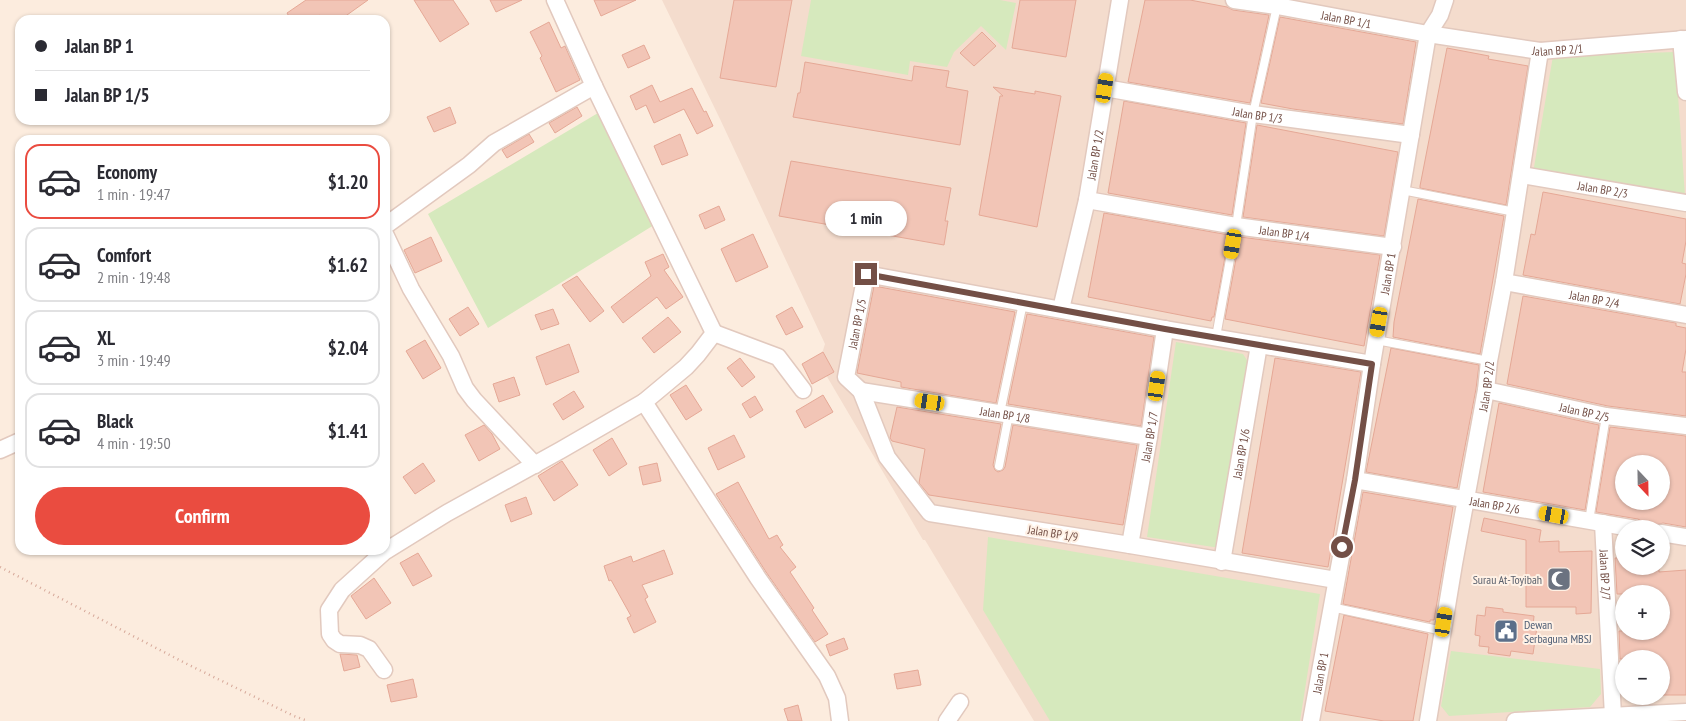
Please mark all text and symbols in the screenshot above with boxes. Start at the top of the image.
street label: Jalan BP 1/1 [1319,7,1373,31]
text: Jalan BP 1 [65,34,134,58]
street label: Jalan BP 2/1 [1530,40,1584,58]
car [1095,72,1114,104]
text: Jalan BP 1/5 [65,83,150,107]
street label: Jalan BP 1/3 [1230,103,1284,125]
street label: Jalan BP 1/2 [1083,128,1106,182]
icon: car [37,159,82,204]
text: Economy [97,160,157,184]
text: $1.20 [328,170,368,194]
street label: Jalan BP 2/3 [1576,177,1629,200]
text: 1 min · 19:47 [97,184,171,204]
callout: 1 min [825,202,907,236]
text: 1 min [850,208,882,228]
street label: Jalan BP 1/4 [1257,222,1311,243]
car [1223,228,1242,260]
icon: car [37,242,82,287]
text: Comfort [97,243,151,267]
street label: Jalan BP 1 [1376,252,1398,296]
text: $1.62 [328,253,368,277]
route end [855,263,877,285]
text: 2 min · 19:48 [97,267,171,287]
street label: Jalan BP 2/4 [1567,286,1621,310]
street label: Jalan BP 1/5 [844,297,869,351]
car [1369,306,1388,338]
icon: car [37,325,82,370]
text: XL [97,326,115,350]
text: $2.04 [328,336,368,360]
text: 3 min · 19:49 [97,350,171,370]
street label: Jalan BP 2/2 [1475,360,1496,413]
car [1147,370,1166,402]
car [914,392,945,412]
street label: Jalan BP 2/5 [1557,398,1610,424]
street label: Jalan BP 1/8 [978,402,1031,425]
icon: car [37,408,82,453]
text: Black [97,409,133,433]
street label: Jalan BP 1/7 [1137,410,1160,464]
text: $1.41 [328,419,368,443]
street label: Jalan BP 1/6 [1229,427,1252,481]
text: 4 min · 19:50 [97,433,171,453]
north arrow [1615,455,1670,510]
map controls [1615,455,1670,705]
button: Confirm [35,487,370,545]
street label: Jalan BP 2/6 [1468,492,1521,516]
car [1537,505,1570,525]
button: layers [1615,520,1670,575]
street label: Jalan BP 1/9 [1026,521,1079,544]
route start [1331,536,1353,558]
street label: Jalan BP 2/7 [1597,548,1614,601]
mosque icon: Surau At-Toyibah [1546,566,1572,592]
place label: Surau At-Toyibah [1473,572,1542,587]
button: + [1615,585,1670,640]
car [1434,606,1453,638]
place label: Dewan Serbaguna MBSJ [1524,617,1592,646]
public building icon: Dewan Serbaguna MBSJ [1493,618,1519,644]
button: − [1615,650,1670,705]
street label: Jalan BP 1 [1308,651,1331,696]

